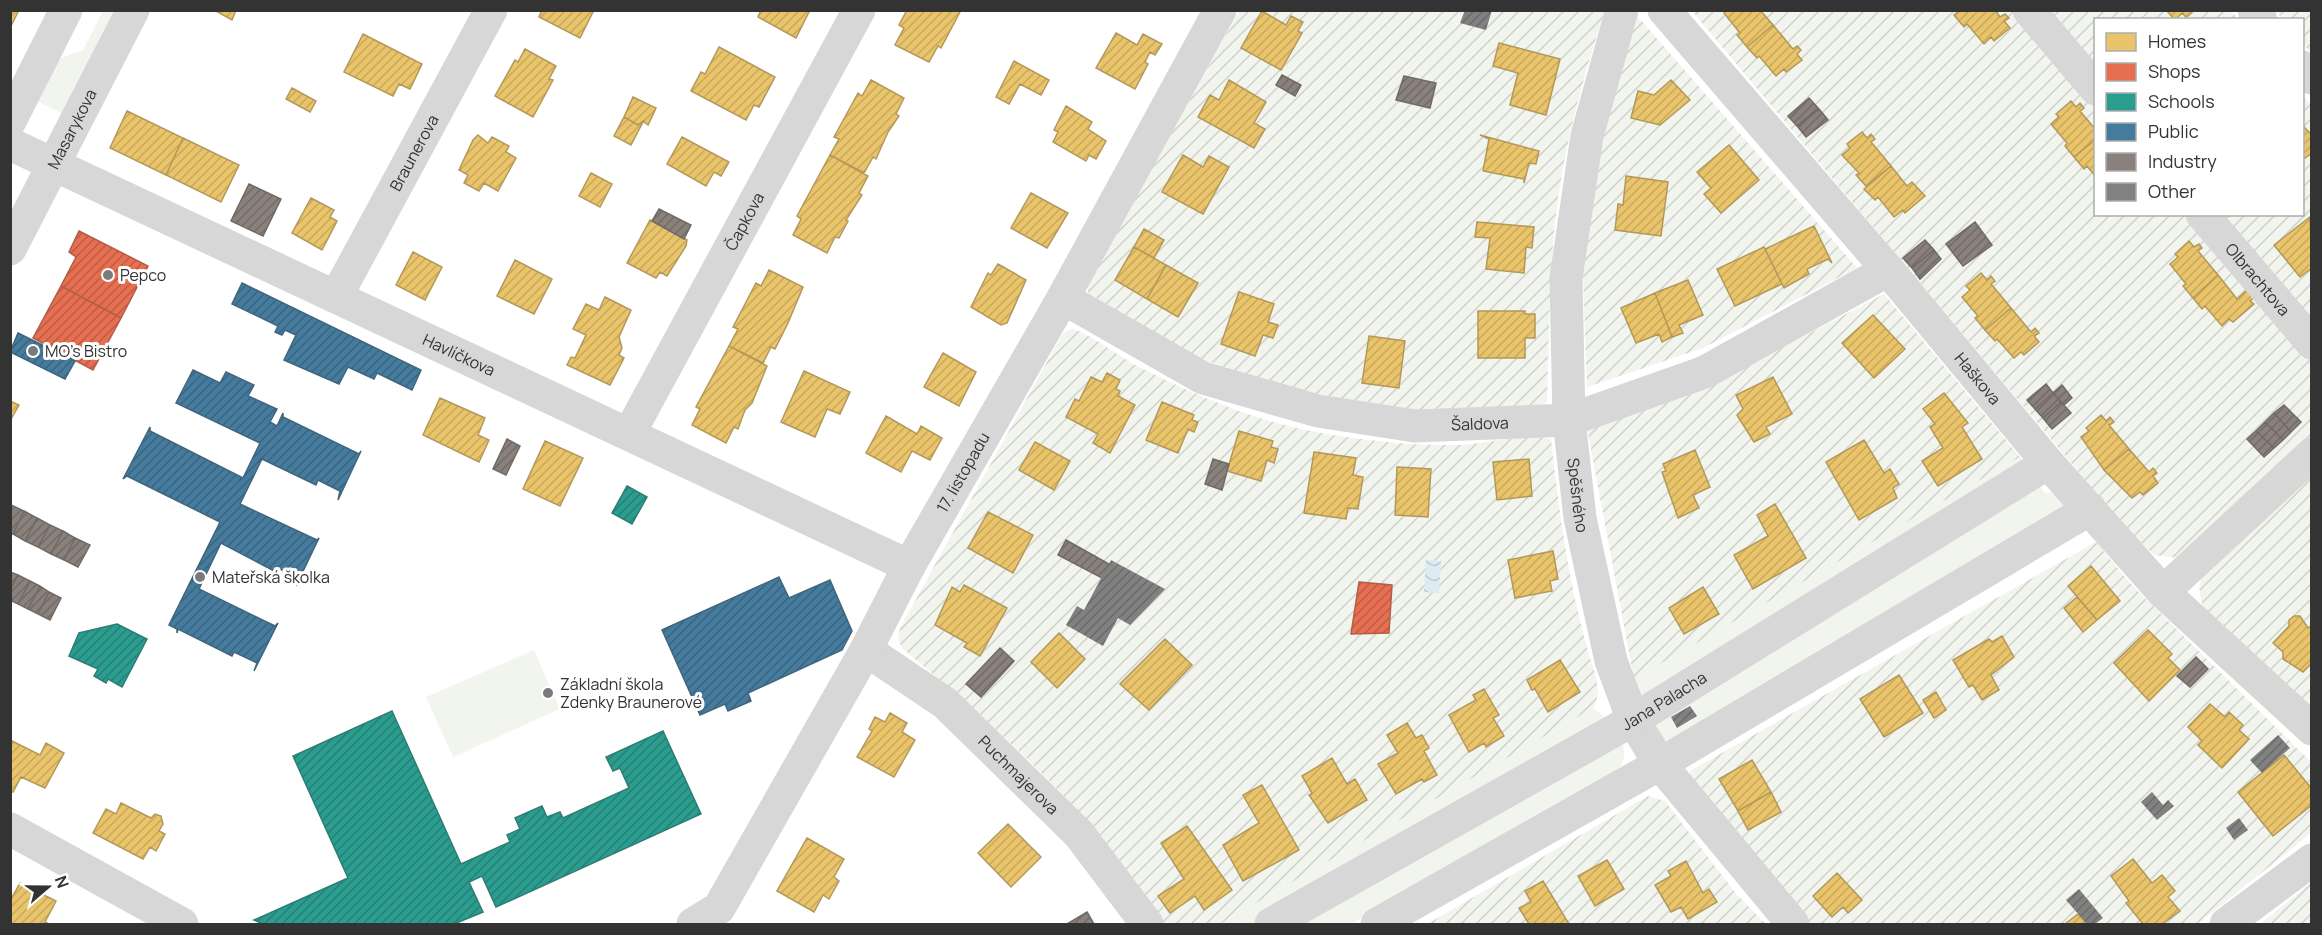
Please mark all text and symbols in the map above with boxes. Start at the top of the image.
legend [2094,18,2304,216]
text: Homes [2148,29,2206,53]
text: Shops [2148,59,2200,83]
street label: Masarykova [42,85,102,173]
text: Schools [2148,89,2215,113]
street label: Braunerova [384,111,444,195]
text: Public [2148,119,2199,143]
text: Industry [2148,149,2217,173]
text: Other [2148,179,2196,203]
street label: Čapkova [720,188,769,254]
street label: Olbrachtova [2220,238,2295,321]
place label: Pepco [120,264,166,286]
marker: Pepco [101,268,115,282]
street label: Havlíčkova [419,328,499,381]
place label: MO’s Bistro [45,340,127,362]
marker: MO’s Bistro [26,344,40,358]
street label: Haškova [1950,348,2006,409]
street label: Šaldova [1451,411,1509,436]
street label: 17. listopadu [931,428,995,516]
street label: Spěšného [1562,457,1594,535]
place label: Mateřská školka [212,566,330,588]
marker: Mateřská školka [193,570,207,584]
street label: Jana Palacha [1618,666,1711,735]
place label: Základní škola Zdenky Braunerové [560,673,702,713]
marker: Základní škola Zdenky Braunerové [541,686,555,700]
street label: Puchmajerova [973,730,1064,819]
north arrow [18,857,78,917]
text: N [50,873,74,891]

